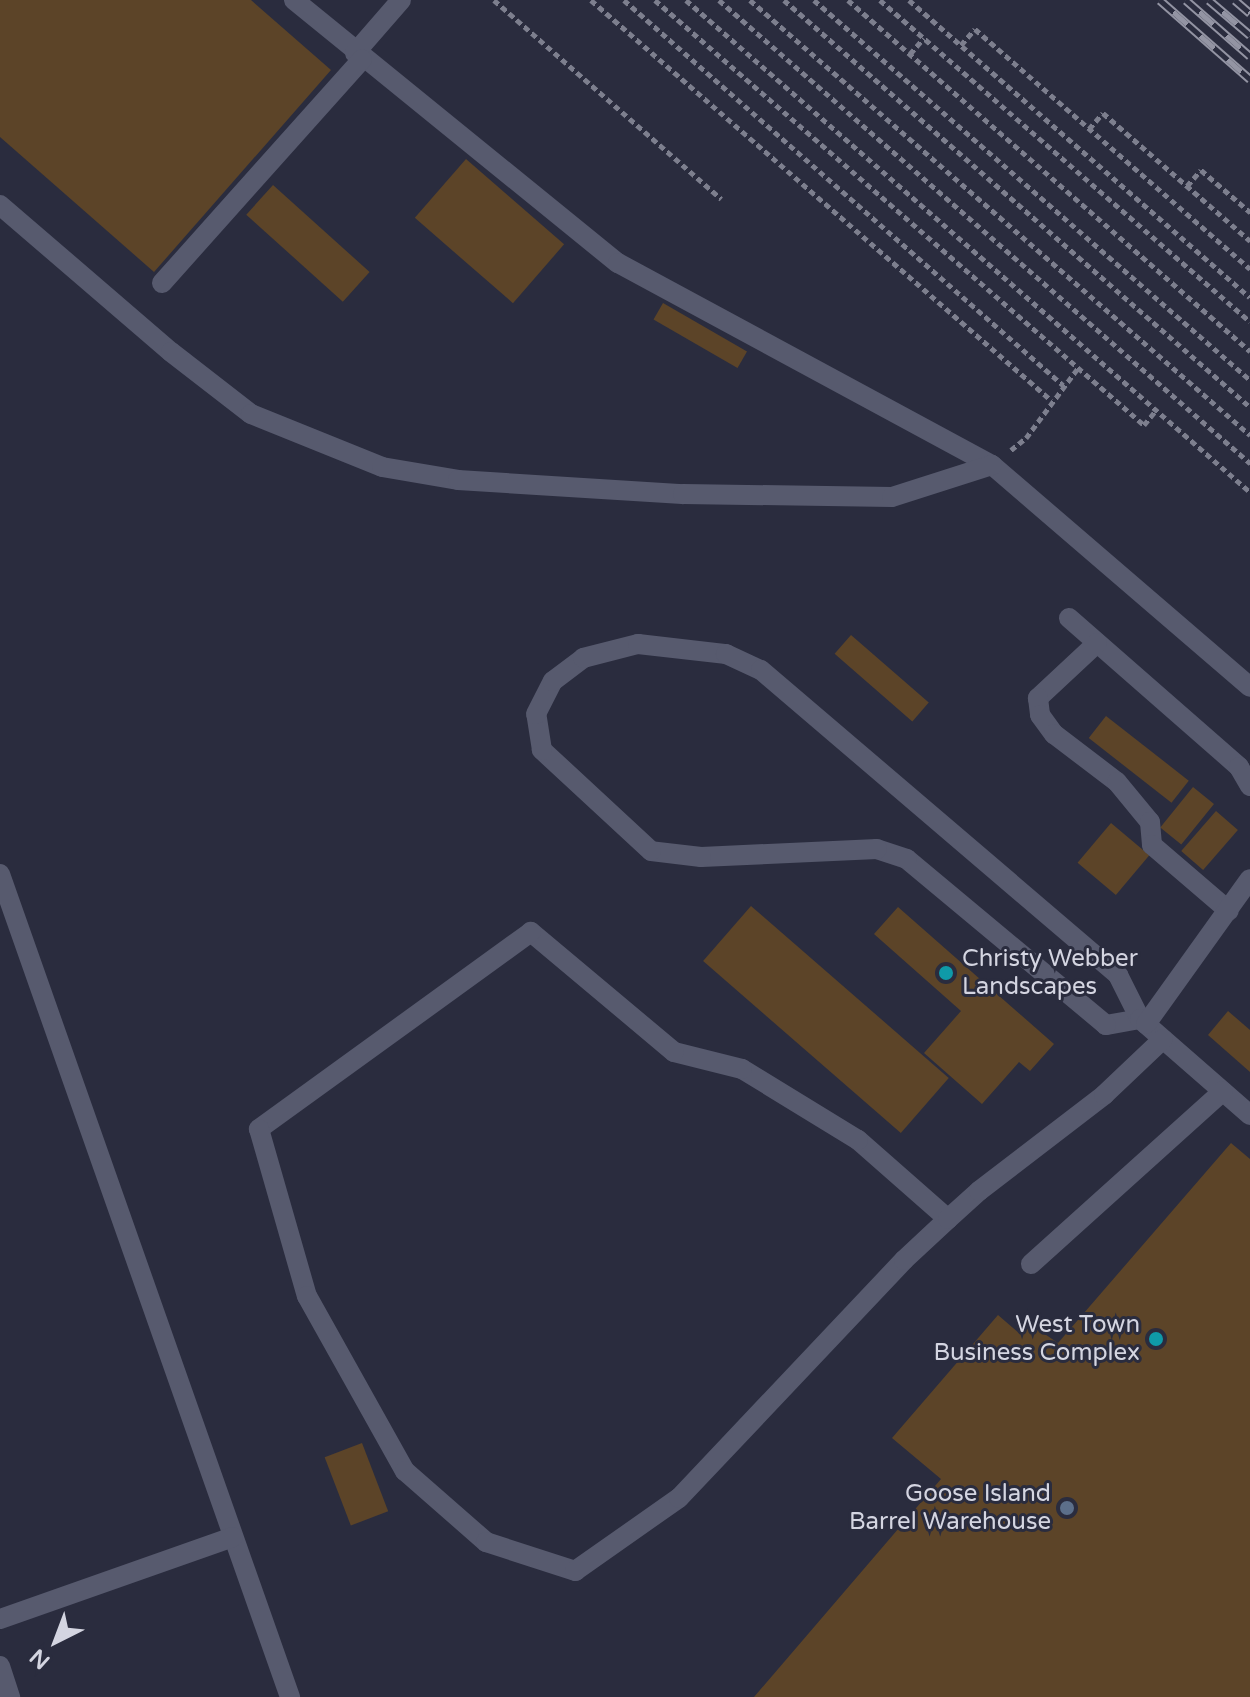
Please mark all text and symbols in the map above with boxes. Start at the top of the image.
place label: Christy Webber Landscapes [962,945,1138,1001]
marker: Christy Webber Landscapes [937,964,955,982]
place label: West Town Business Complex [933,1311,1140,1367]
marker: West Town Business Complex [1147,1330,1165,1348]
place label: Goose Island Barrel Warehouse [849,1480,1051,1536]
marker: Goose Island Barrel Warehouse [1058,1499,1076,1517]
north arrow [16,1601,96,1681]
text: N [25,1643,55,1674]

